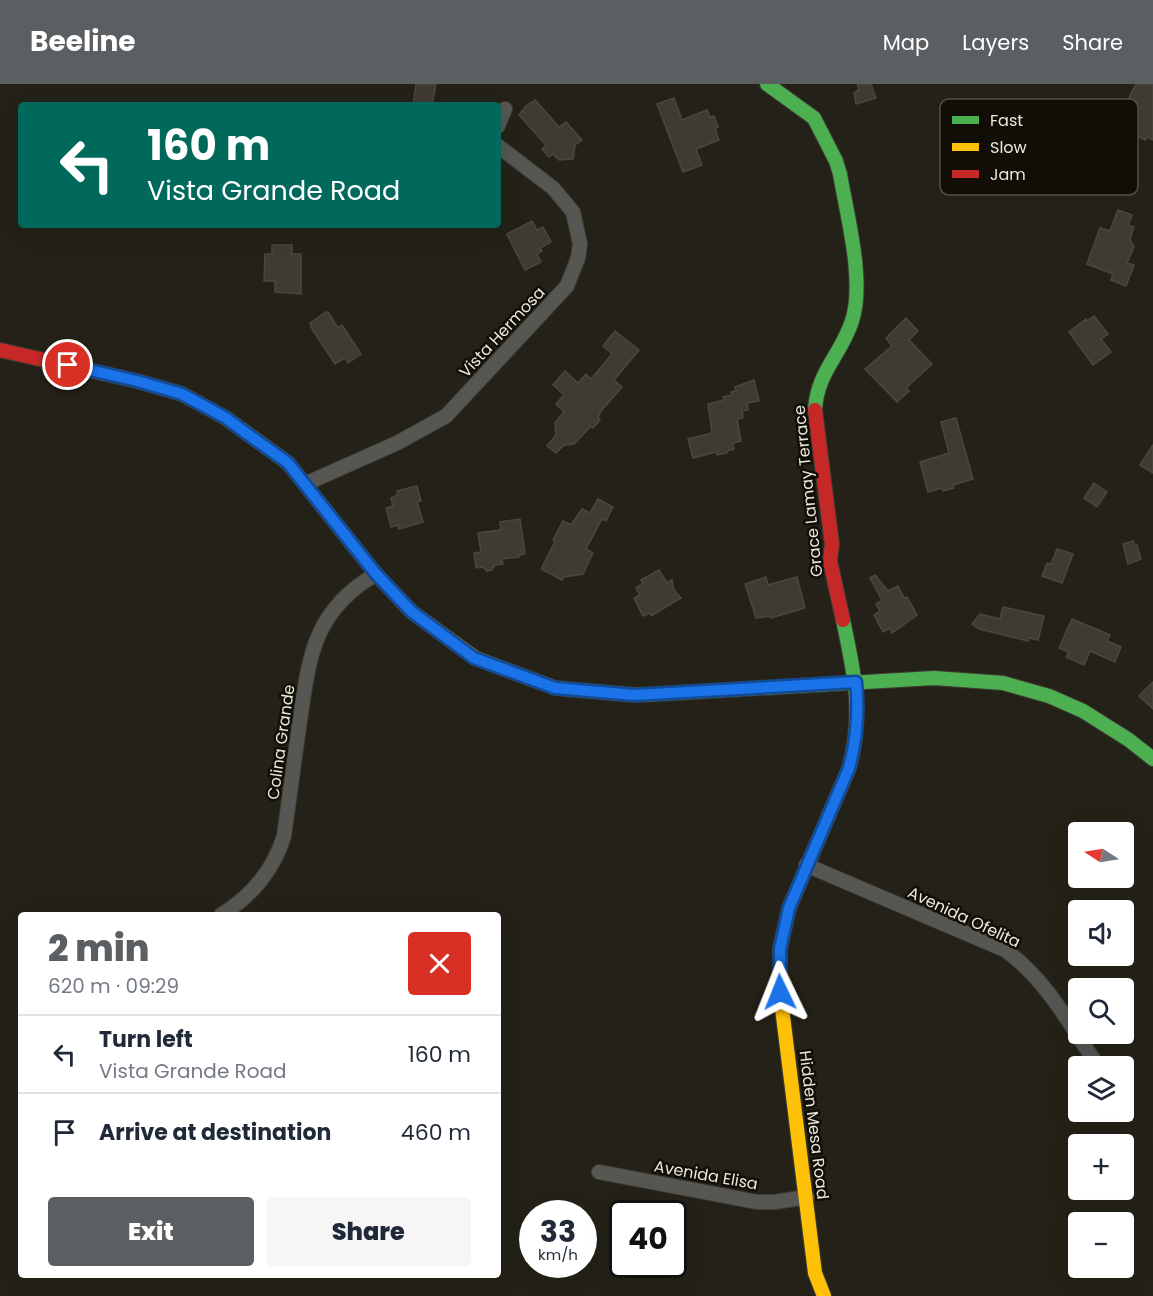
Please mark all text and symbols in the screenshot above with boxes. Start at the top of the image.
text: Beeline [30,22,136,61]
text: Map [883,28,929,57]
text: Layers [962,28,1029,57]
text: Share [1062,28,1123,57]
legend [940,99,1138,195]
text: Fast [990,109,1023,132]
text: 160 m [147,116,270,175]
icon: left [48,126,126,204]
text: Slow [990,136,1027,159]
text: Jam [990,163,1026,186]
text: Vista Grande Road [147,172,400,209]
street label: Vista Hermosa [454,281,550,383]
pin [42,339,93,390]
icon: arrive [51,348,84,381]
street label: Grace Lamay Terrace [788,404,828,578]
street label: Colina Grande [262,683,300,801]
north arrow [1068,822,1134,888]
map controls [1068,822,1134,1278]
street label: Avenida Ofelita [904,881,1024,953]
button: sound [1068,900,1134,966]
text: 2 min [48,923,150,974]
button: close [408,932,471,995]
position arrow [748,960,812,1024]
text: 620 m · 09:29 [48,972,179,1000]
button: search [1068,978,1134,1044]
text: Turn left [99,1024,193,1055]
icon: left [48,1038,81,1071]
text: 160 m [408,1039,471,1070]
street label: Hidden Mesa Road [793,1049,835,1201]
button: layers [1068,1056,1134,1122]
text: Vista Grande Road [99,1057,287,1085]
icon: arrive [48,1116,81,1149]
text: Arrive at destination [99,1117,331,1148]
text: 460 m [401,1117,471,1148]
button: + [1068,1134,1134,1200]
street label: Avenida Elisa [652,1155,760,1195]
button: Exit [48,1197,254,1266]
button: Share [266,1197,471,1266]
speed limit sign: 40 [609,1200,687,1278]
text: 33 [540,1210,576,1253]
button: − [1068,1212,1134,1278]
text: km/h [538,1244,578,1265]

